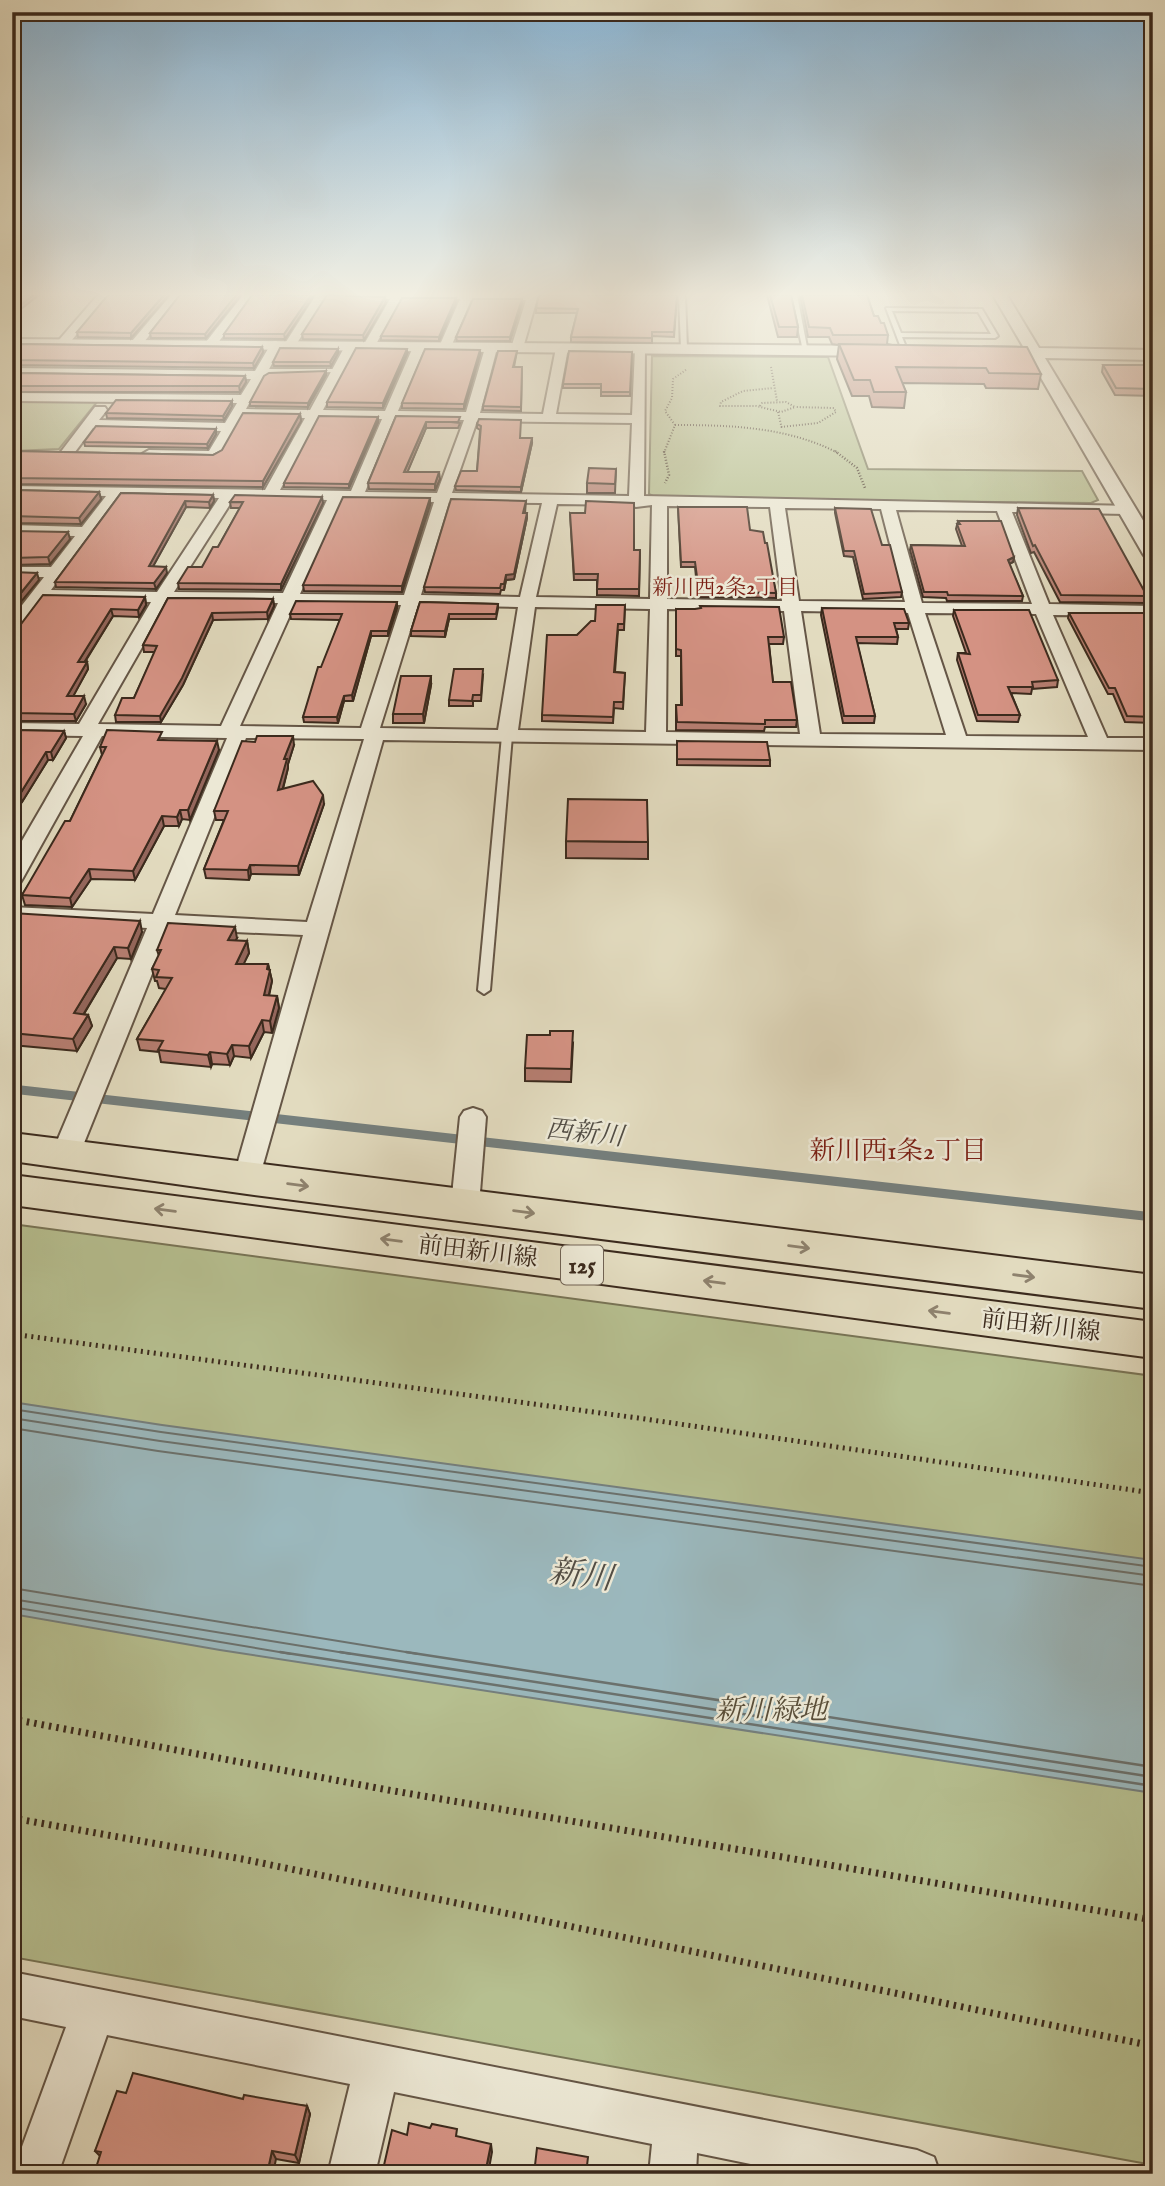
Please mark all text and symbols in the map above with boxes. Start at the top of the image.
district label: 新川西2条2丁目 [652,575,798,602]
water label: 西新川 [544,1113,628,1154]
district label: 新川西1条2丁目 [809,1135,987,1168]
one-way arrow [287,1178,309,1191]
one-way arrow [155,1204,177,1217]
one-way arrow [512,1206,535,1219]
street label: 前田新川線 [416,1230,539,1275]
one-way arrow [380,1233,403,1246]
one-way arrow [787,1241,809,1254]
road number: 125 [561,1246,603,1284]
one-way arrow [1012,1269,1035,1282]
one-way arrow [703,1276,726,1289]
street label: 前田新川線 [979,1304,1102,1349]
one-way arrow [928,1305,951,1318]
water label: 新川 [546,1552,618,1601]
park label: 新川緑地 [715,1694,830,1729]

